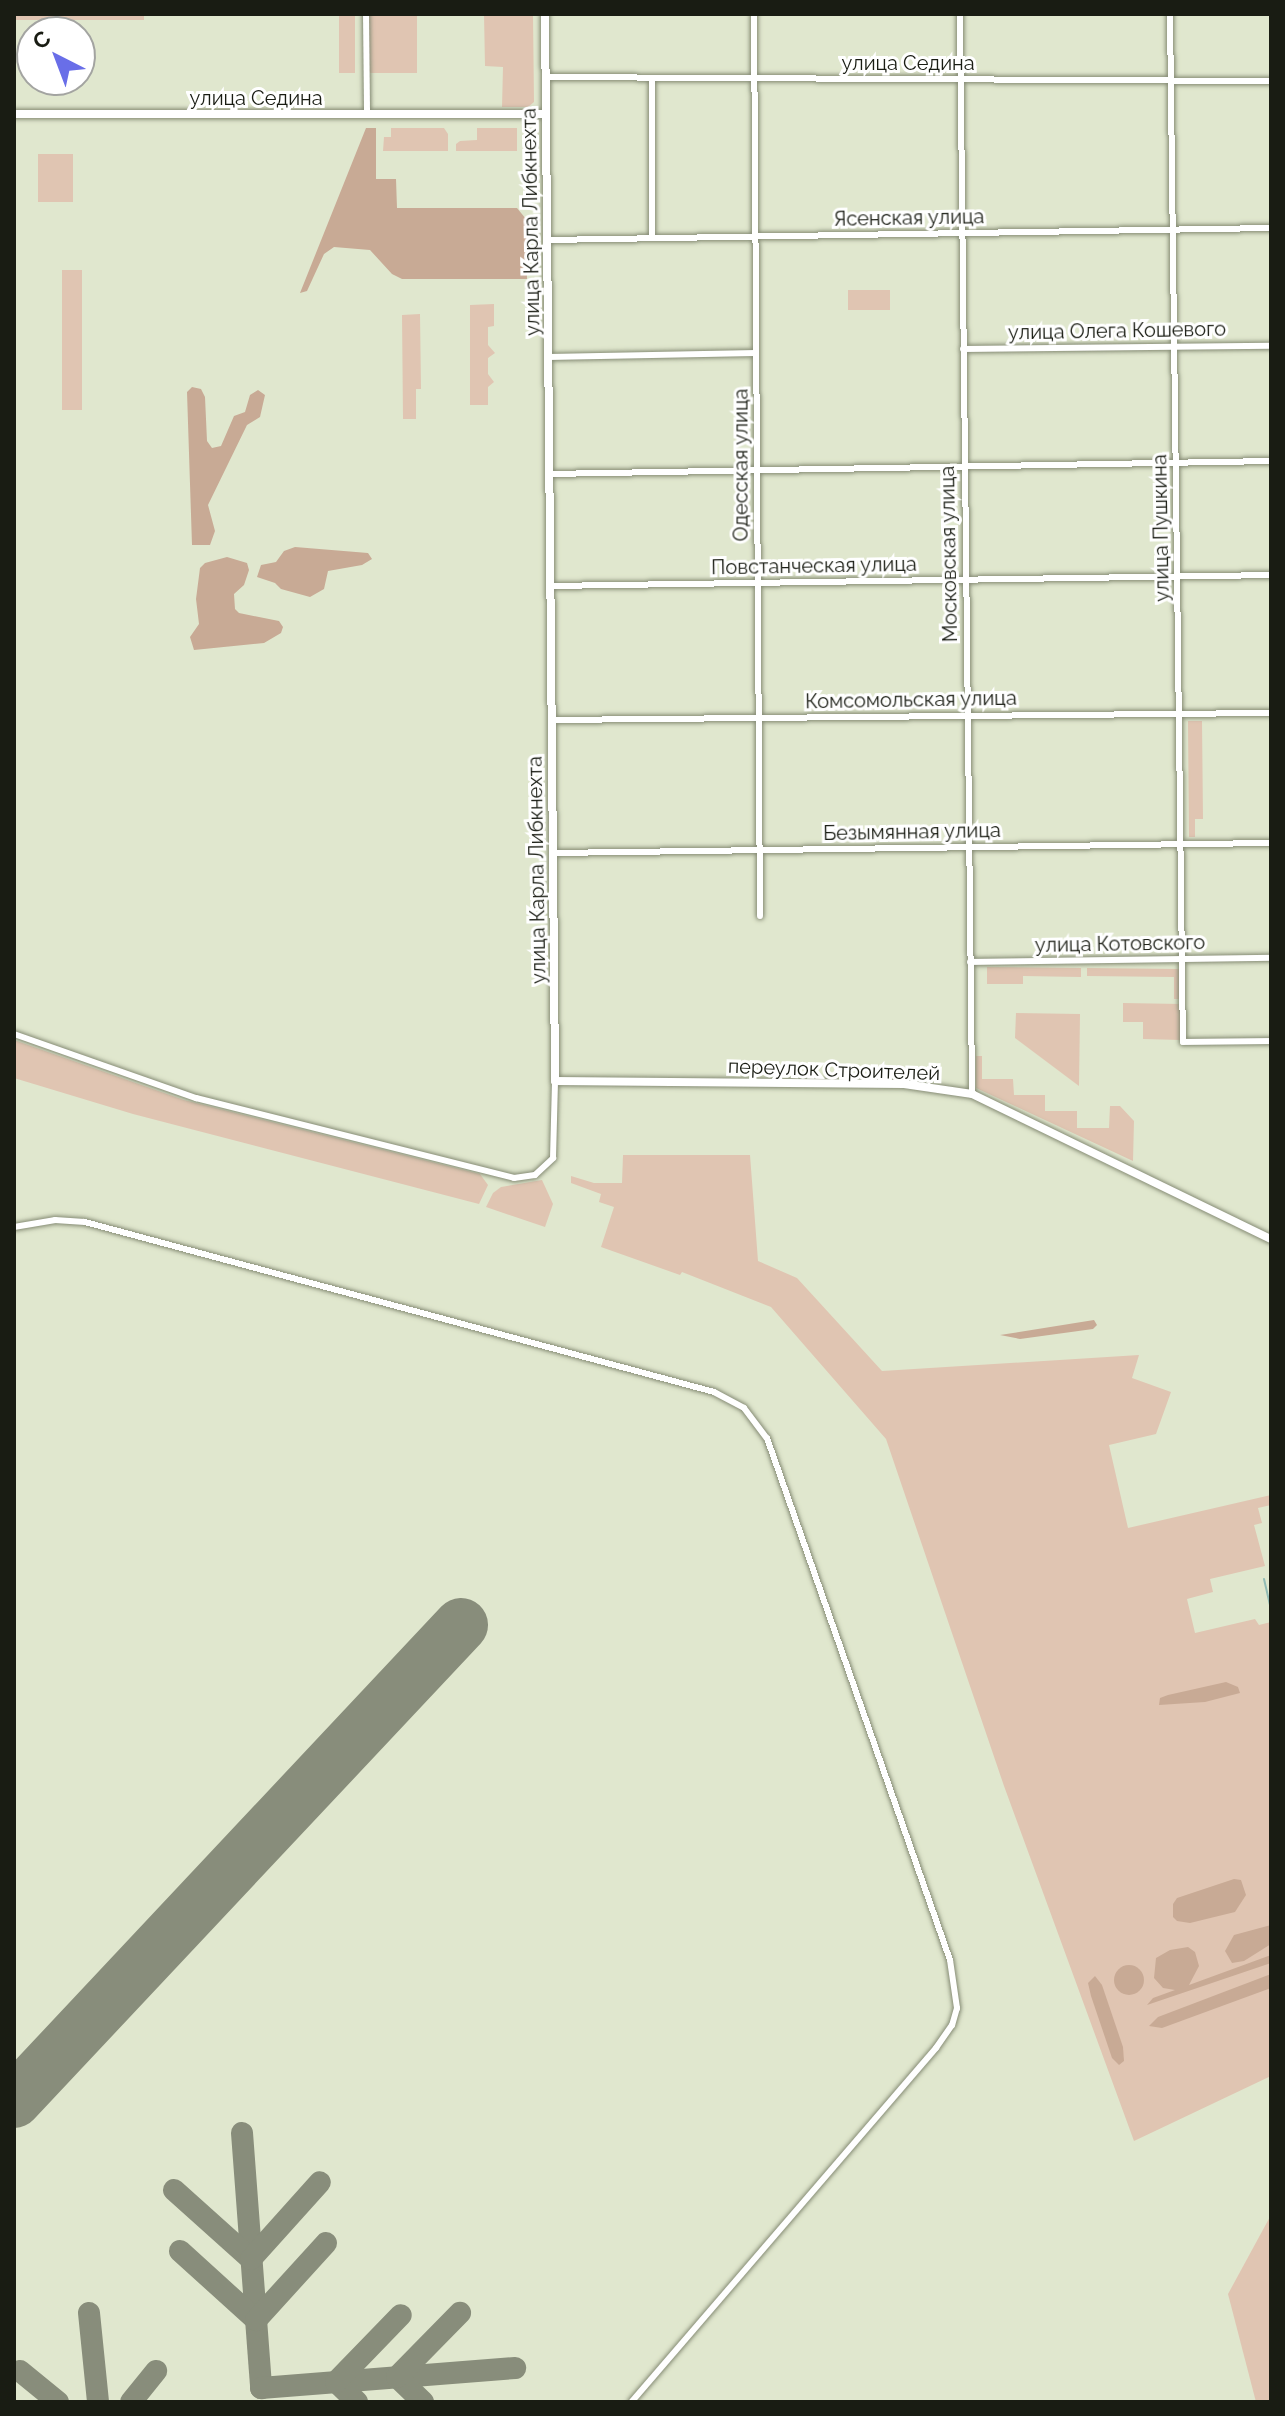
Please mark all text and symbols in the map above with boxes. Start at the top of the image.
north arrow [16,16,96,96]
text: С [27,25,56,54]
street label: улица Седина [841,51,975,75]
street label: улица Седина [189,86,323,110]
street label: улица Карла Либкнехта [517,108,545,336]
street label: Ясенская улица [833,205,985,231]
street label: улица Олега Кошевого [1008,317,1226,345]
street label: Одесская улица [729,388,753,542]
street label: улица Пушкина [1148,454,1174,602]
street label: Московская улица [935,465,963,643]
street label: Повстанческая улица [711,552,917,580]
street label: Комсомольская улица [805,686,1017,714]
street label: улица Карла Либкнехта [523,756,551,984]
street label: Безымянная улица [823,818,1001,846]
street label: улица Котовского [1035,931,1205,957]
street label: переулок Строителей [728,1054,940,1086]

